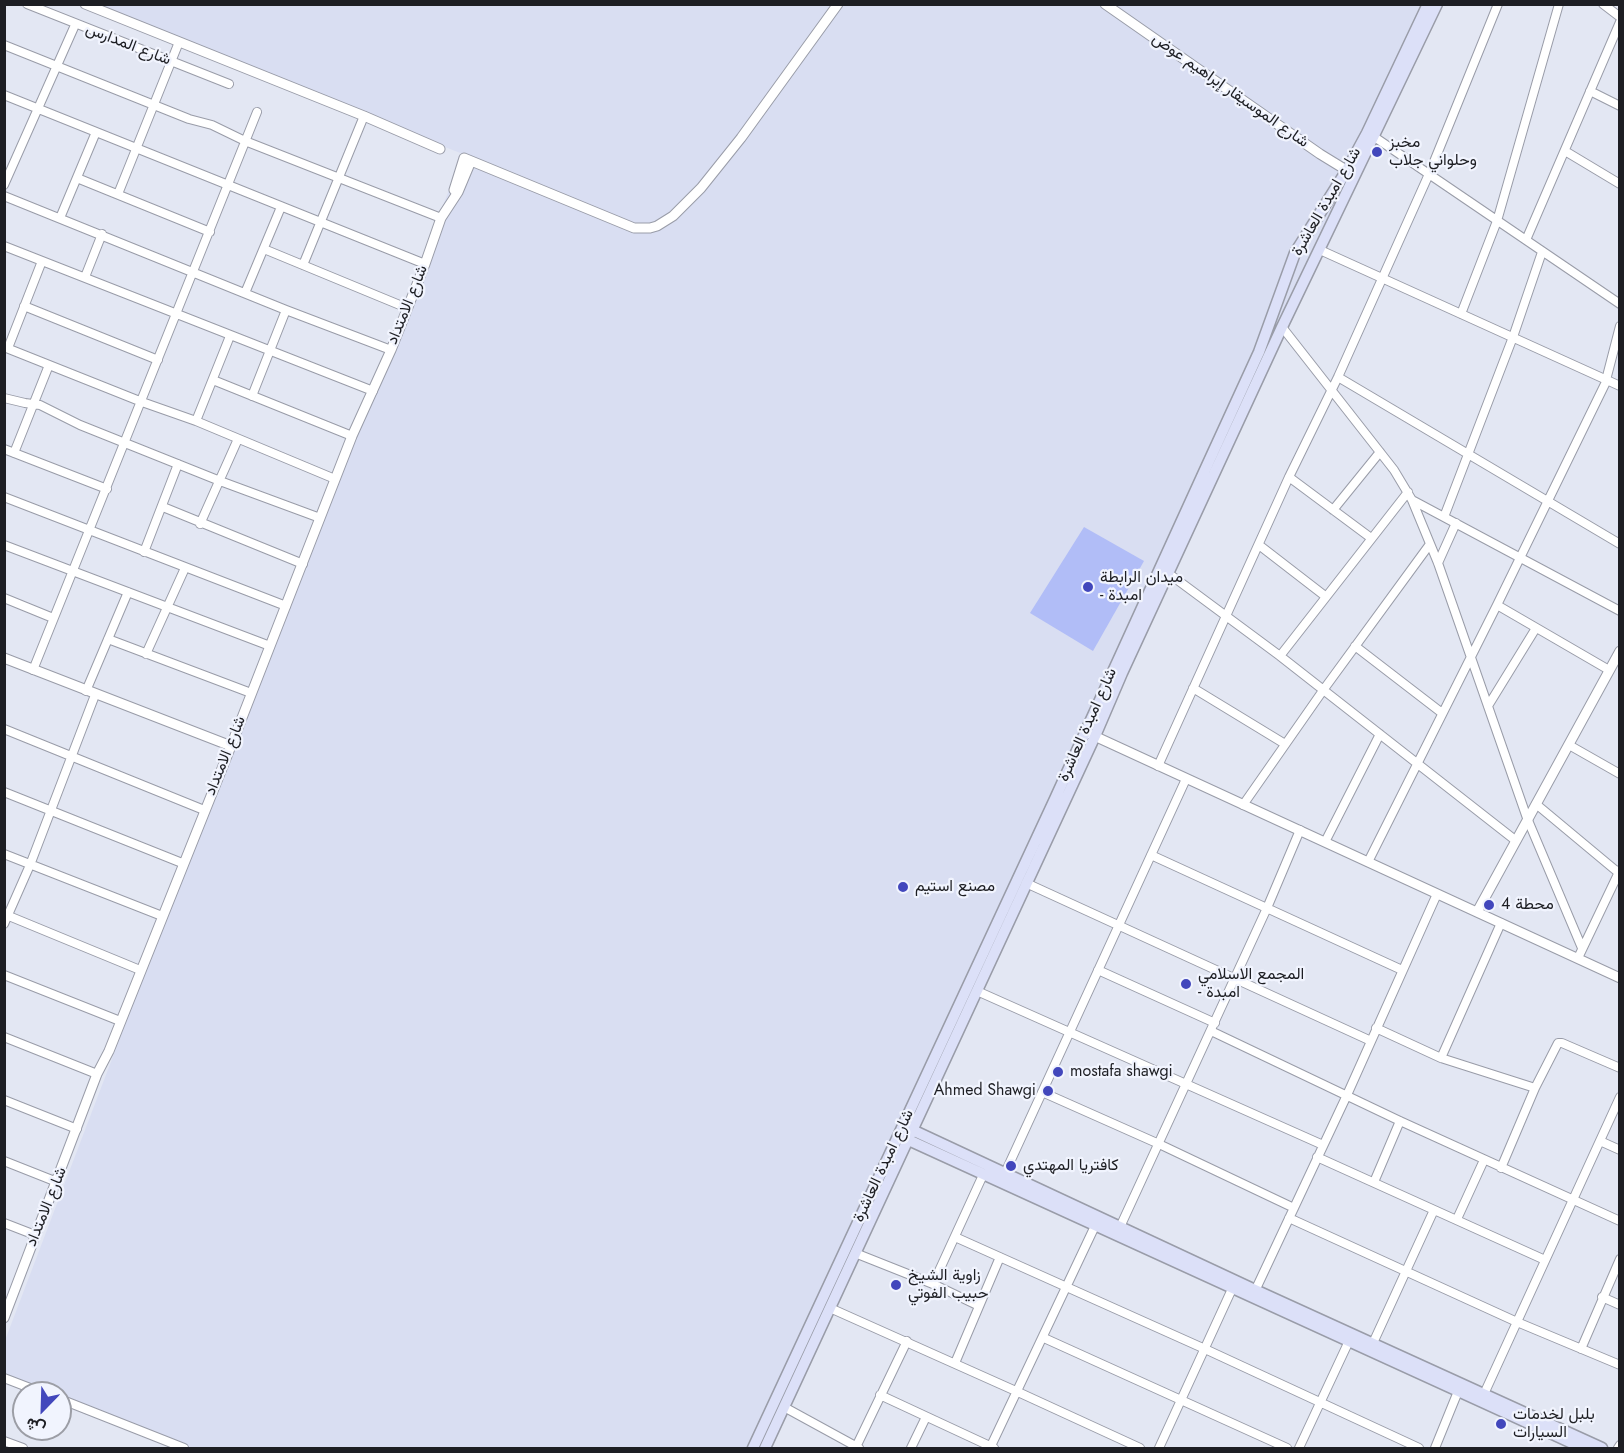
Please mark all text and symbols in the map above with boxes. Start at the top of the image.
street label: شارع المدارس [83,20,173,70]
street label: شارع الموسيقار إبراهيم عوض [1148,30,1312,152]
place label: مخبز وحلواني جلاب [1389,133,1477,171]
street label: شارع امبدة العاشرة [1288,144,1366,260]
marker: مخبز وحلواني جلاب [1370,145,1384,159]
street label: شارع الامتداد [383,262,433,348]
place label: ميدان الرابطة - امبدة [1100,568,1183,606]
marker: ميدان الرابطة - امبدة [1081,580,1095,594]
street label: شارع امبدة العاشرة [1054,665,1122,785]
street label: شارع الامتداد [201,713,251,799]
place label: مصنع استيم [915,877,995,897]
marker: مصنع استيم [896,880,910,894]
place label: محطة 4 [1501,895,1554,915]
marker: محطة 4 [1482,898,1496,912]
place label: المجمع الاسلامي - امبدة [1198,965,1304,1003]
marker: المجمع الاسلامي - امبدة [1179,977,1193,991]
place label: mostafa shawgi [1070,1062,1173,1082]
marker: mostafa shawgi [1051,1065,1065,1079]
place label: Ahmed Shawgi [934,1081,1036,1101]
marker: Ahmed Shawgi [1041,1084,1055,1098]
street label: شارع امبدة العاشرة [849,1107,919,1225]
place label: كافتريا المهتدي [1023,1156,1118,1176]
marker: كافتريا المهتدي [1004,1159,1018,1173]
street label: شارع الامتداد [22,1164,72,1250]
place label: زاوية الشيخ حبيب الفوتي [908,1266,988,1304]
marker: زاوية الشيخ حبيب الفوتي [889,1278,903,1292]
north arrow [12,1381,72,1441]
place label: بلبل لخدمات السيارات [1513,1405,1595,1443]
text: ش [22,1412,49,1441]
marker: بلبل لخدمات السيارات [1494,1417,1508,1431]

